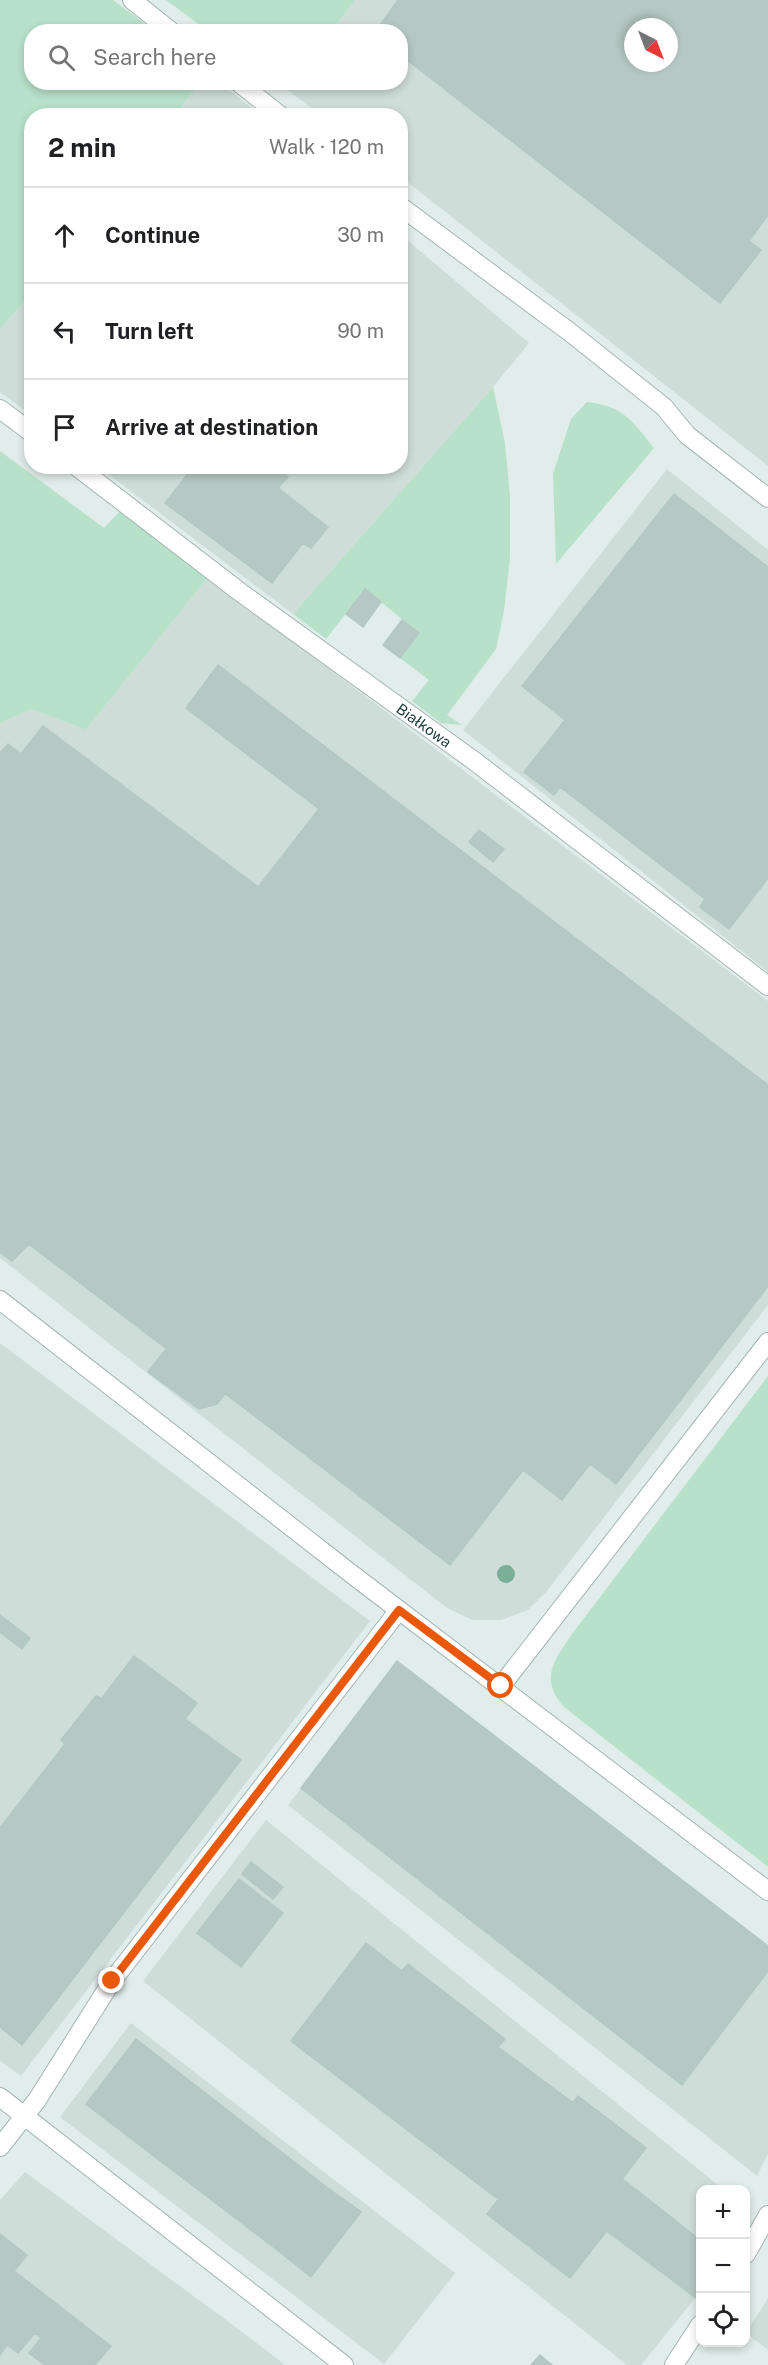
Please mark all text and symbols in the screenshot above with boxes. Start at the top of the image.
north arrow [624,18,678,72]
search box [24,24,408,90]
icon: search [45,41,78,74]
text: Search here [93,44,217,70]
text: 2 min [48,132,116,163]
text: Walk · 120 m [269,135,384,159]
icon: ahead [48,219,81,252]
text: Continue [105,222,200,248]
text: 30 m [337,223,384,247]
icon: left [48,315,81,348]
text: Turn left [105,318,194,344]
text: 90 m [337,319,384,343]
icon: arrive [48,411,81,444]
text: Arrive at destination [105,414,318,440]
street label: Białkowa [394,699,455,750]
route start [487,1672,513,1698]
route end [98,1967,124,1993]
map controls [696,2185,750,2347]
button: + [696,2185,750,2239]
button: − [696,2239,750,2293]
button: locate [696,2293,750,2347]

